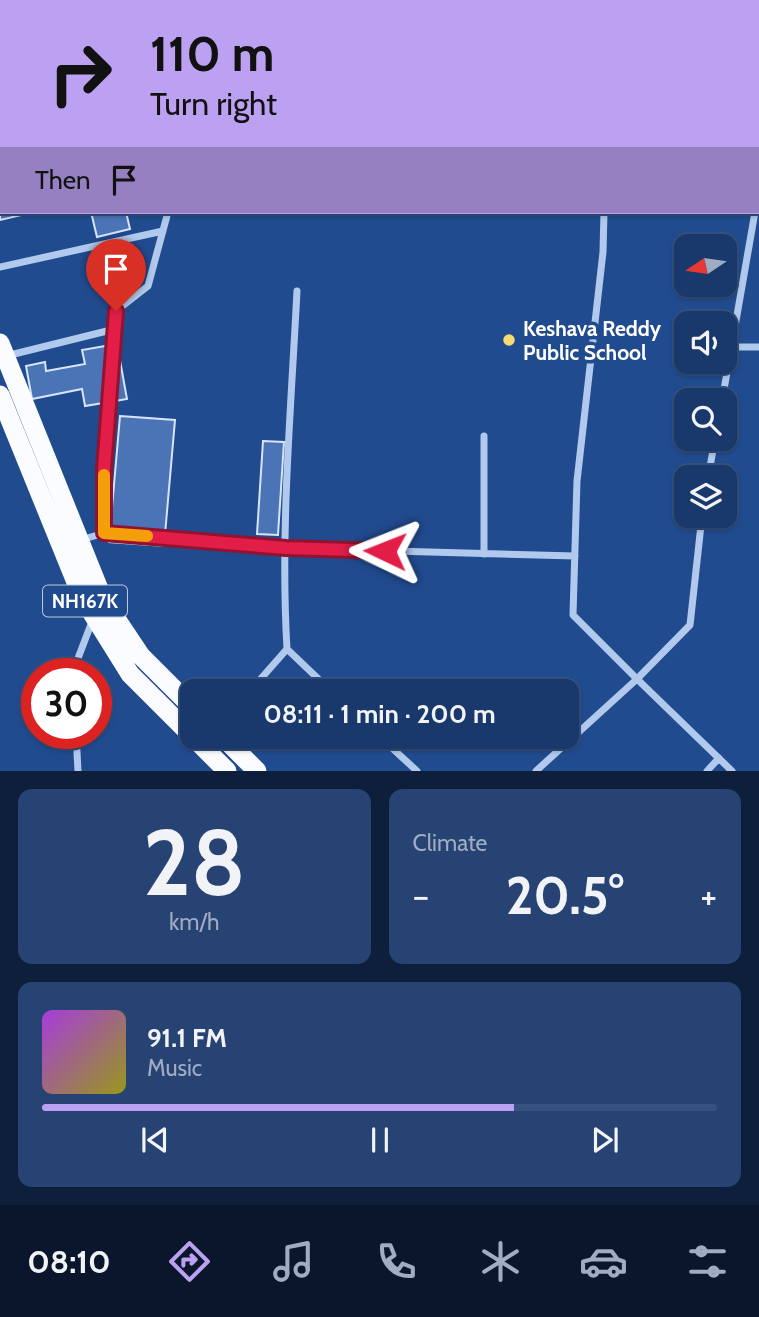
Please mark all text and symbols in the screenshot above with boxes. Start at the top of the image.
text: 110 m [150,24,274,83]
icon: right [35,28,126,119]
text: Turn right [150,84,277,123]
icon: arrive [105,161,143,199]
text: Then [35,164,91,196]
north arrow [674,234,737,298]
map controls [674,234,737,528]
pin [86,239,146,311]
icon: arrive [97,250,135,288]
button: sound [674,311,737,374]
place label: Keshava Reddy Public School [523,316,662,365]
marker: Keshava Reddy Public School [501,332,517,348]
button: search [674,388,737,451]
button: layers [674,465,737,528]
position arrow [348,514,422,588]
road number: NH167K [43,586,127,616]
speed limit sign: 30 [21,658,112,749]
text: 08:11 · 1 min · 200 m [263,698,496,730]
text: 28 [143,807,246,918]
text: Climate [413,829,487,857]
text: 20.5° [506,864,624,927]
text: − [413,872,429,919]
text: + [700,872,717,919]
text: km/h [169,908,219,936]
text: 91.1 FM [147,1022,227,1054]
text: Music [147,1054,202,1082]
icon: previous [136,1121,174,1159]
icon: pause [361,1121,399,1159]
icon: next [586,1121,624,1159]
icon: directions [165,1237,214,1286]
icon: music [269,1237,318,1286]
icon: phone [372,1237,421,1286]
icon: climate [476,1237,525,1286]
icon: car [579,1237,628,1286]
icon: filters [683,1237,732,1286]
text: 08:10 [27,1242,111,1281]

